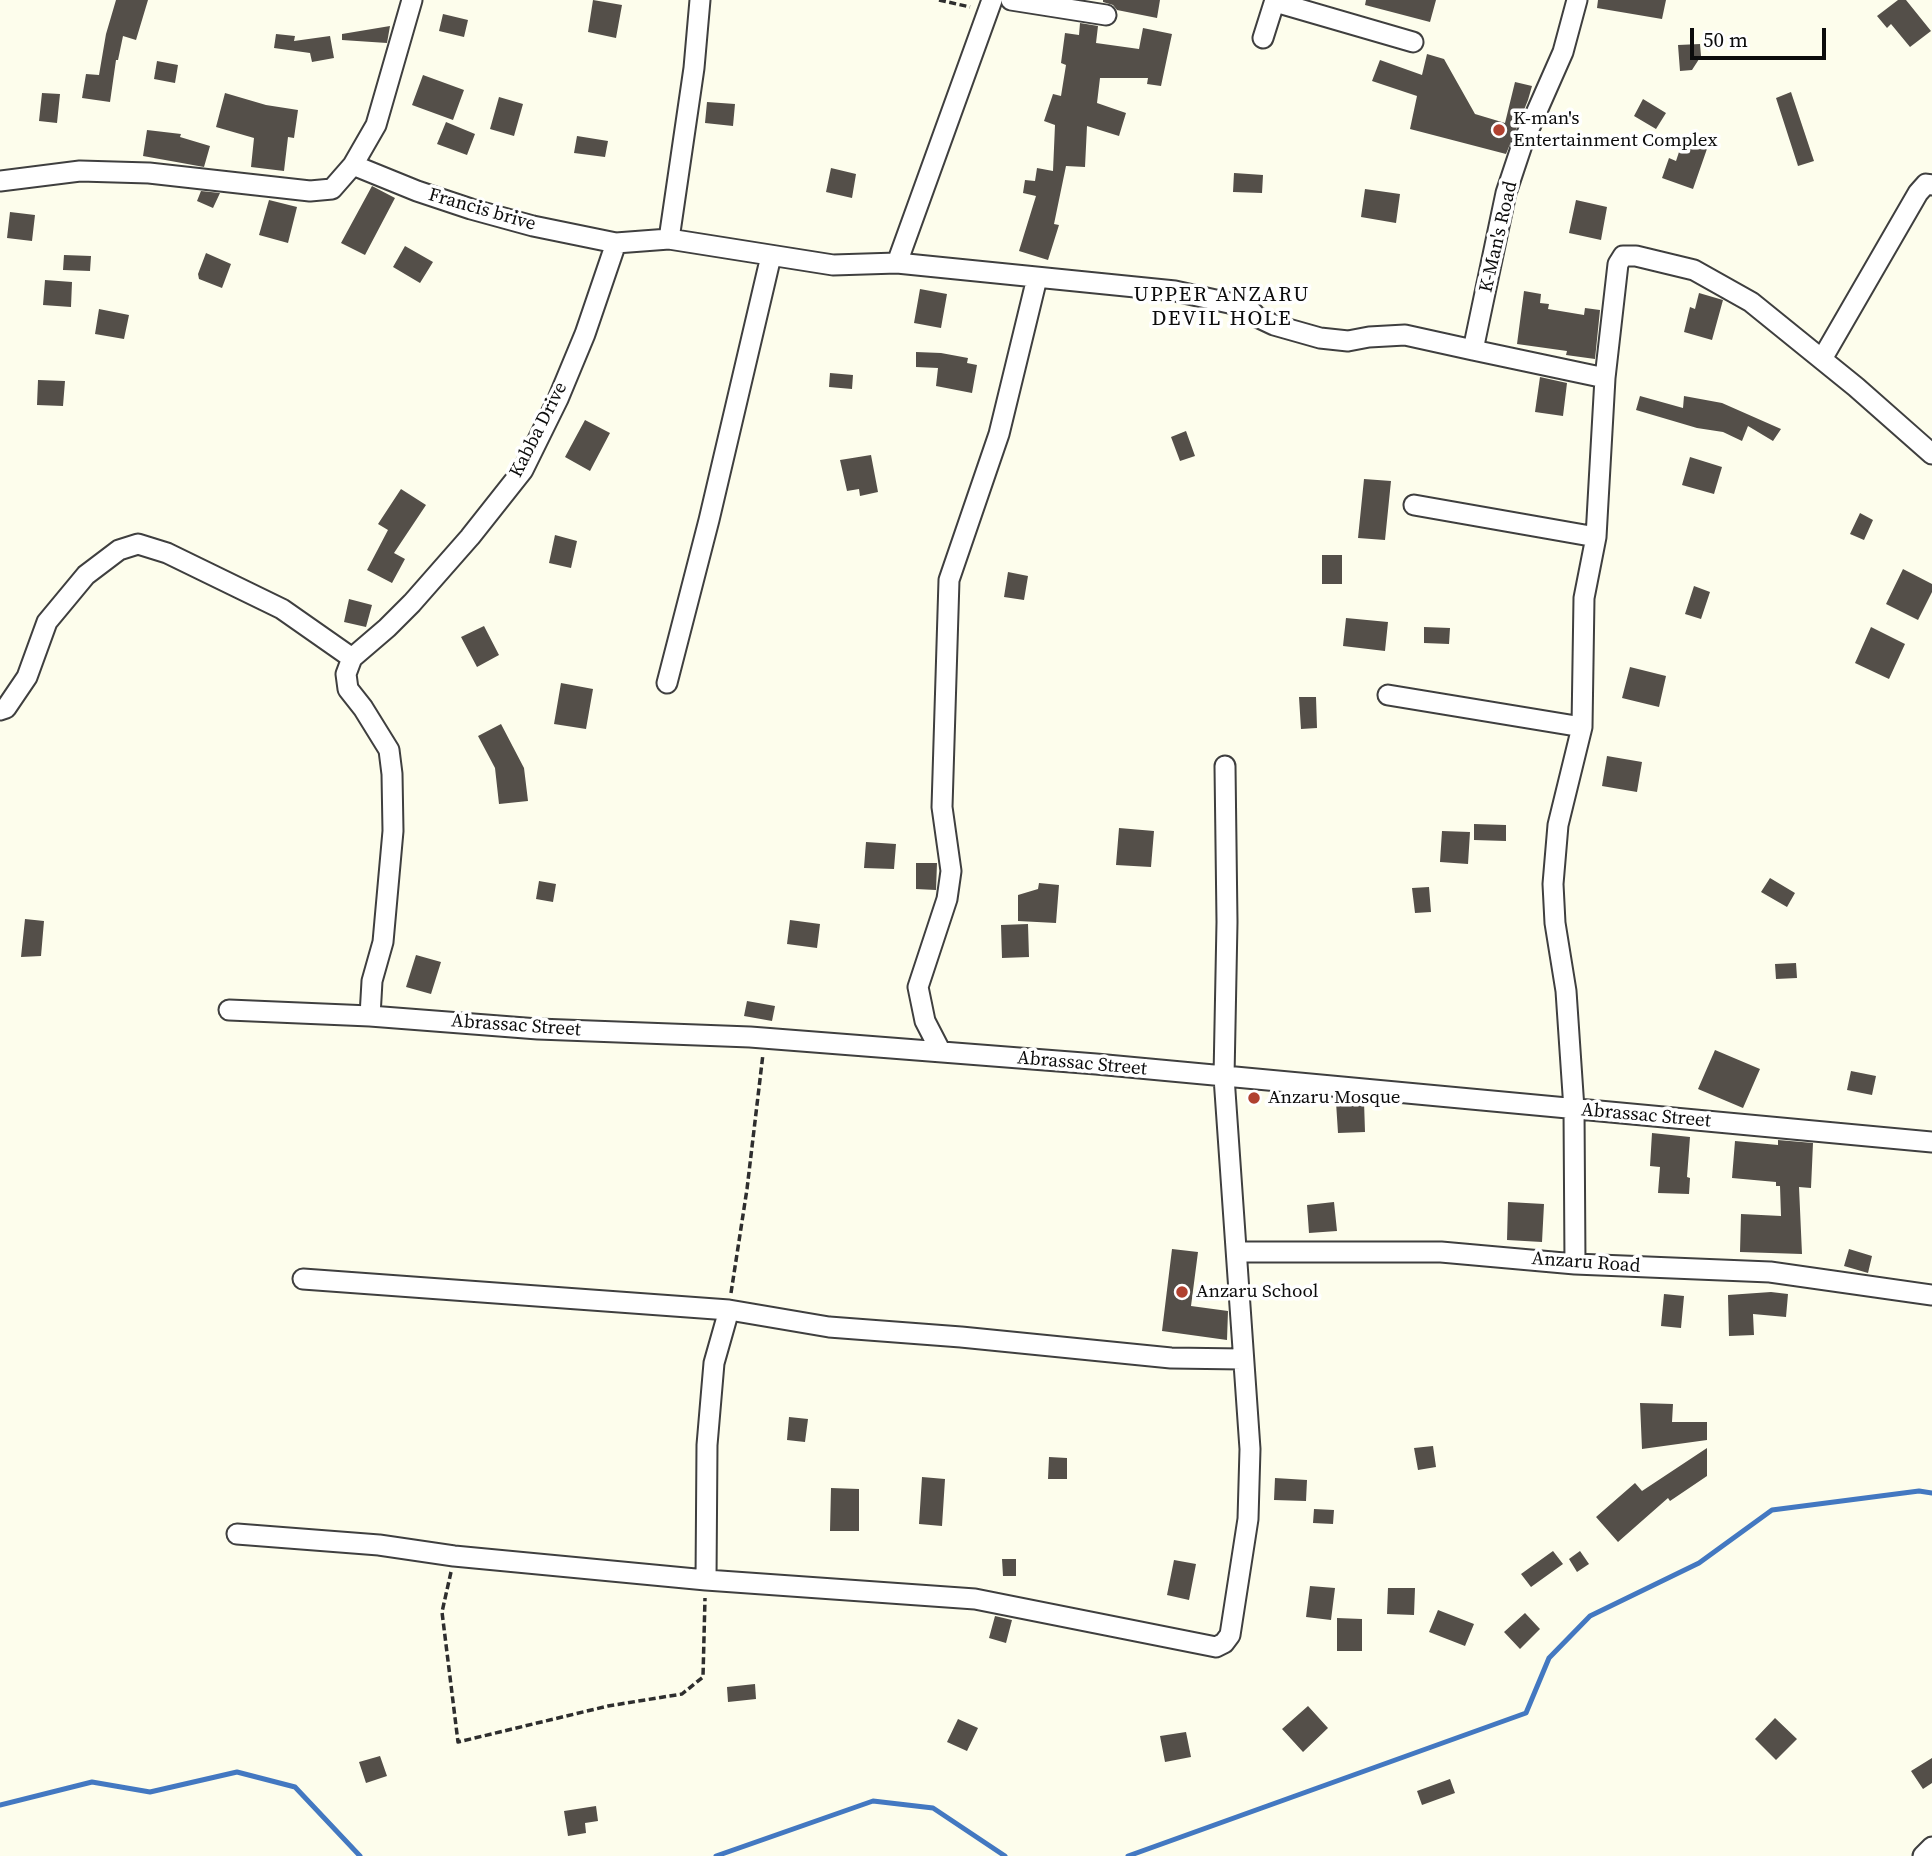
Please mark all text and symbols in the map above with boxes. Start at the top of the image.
scale bar [1694,14,1830,58]
text: 50 m [1703,25,1748,54]
place label: K-man's Entertainment Complex [1513,108,1717,152]
marker: K-man's Entertainment Complex [1491,122,1507,138]
street label: K-Man's Road [1475,179,1523,295]
street label: Francis brive [426,184,538,236]
district label: UPPER ANZARU DEVIL HOLE [1135,283,1309,333]
street label: Kabba Drive [505,379,573,481]
street label: Abrassac Street [450,1010,582,1042]
street label: Abrassac Street [1016,1047,1148,1081]
place label: Anzaru Mosque [1268,1087,1401,1109]
marker: Anzaru Mosque [1246,1090,1262,1106]
street label: Abrassac Street [1580,1099,1712,1133]
street label: Anzaru Road [1531,1248,1641,1278]
place label: Anzaru School [1196,1281,1318,1303]
marker: Anzaru School [1174,1284,1190,1300]

